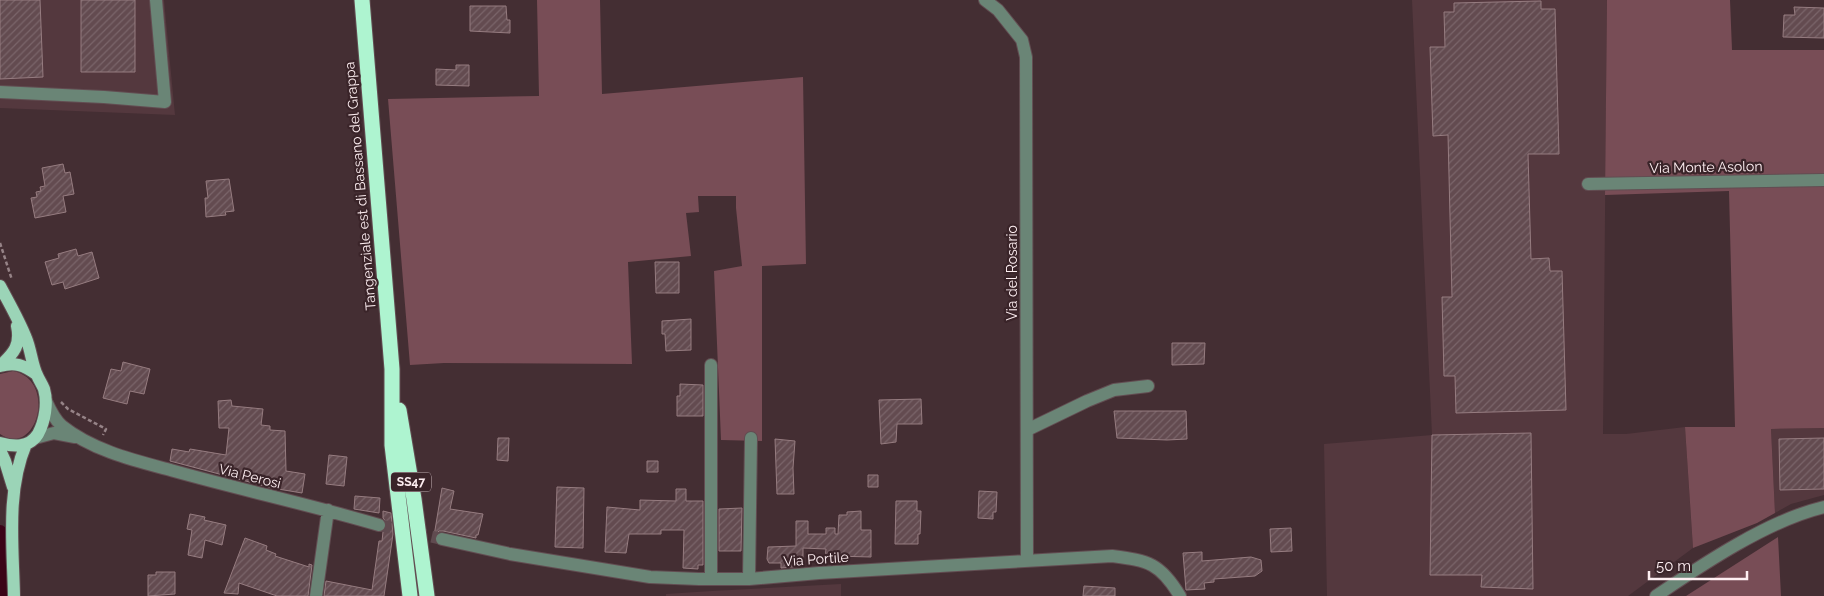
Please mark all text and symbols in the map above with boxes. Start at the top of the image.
street label: Tangenziale est di Bassano del Grappa [341,61,379,311]
street label: Via Monte Asolon [1649,158,1763,176]
street label: Via del Rosario [1004,225,1020,321]
street label: Via Perosi [217,461,283,491]
road number: SS47 [391,472,431,492]
scale bar [1649,548,1746,580]
street label: Via Portile [783,549,849,569]
text: 50 m [1656,557,1691,575]

